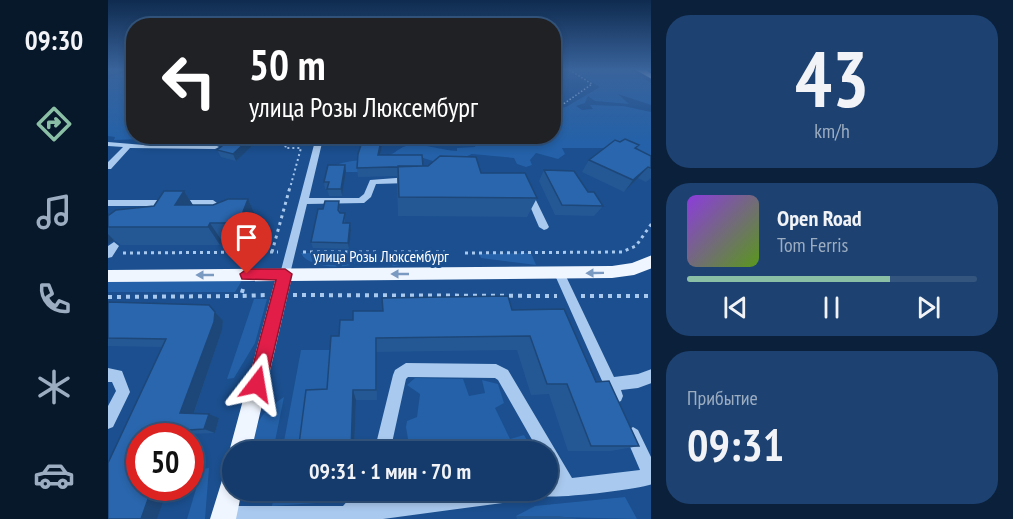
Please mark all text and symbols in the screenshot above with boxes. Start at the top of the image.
text: 09:30 [25,23,83,57]
text: 43 [795,28,869,129]
text: 50 m [249,37,326,92]
icon: left [150,42,228,120]
text: улица Розы Люксембург [249,90,478,124]
icon: directions [33,103,75,145]
text: km/h [814,118,850,144]
icon: music [33,191,75,233]
text: Open Road [777,204,862,232]
pin [221,212,272,274]
icon: arrive [230,221,263,254]
text: Tom Ferris [777,232,848,258]
street label: улица Розы Люксембург [313,246,449,266]
one-way arrow [585,268,604,277]
one-way arrow [390,269,409,279]
one-way arrow [195,270,214,280]
icon: phone [33,278,75,320]
icon: previous [719,291,752,324]
icon: pause [815,291,848,324]
icon: next [912,291,945,324]
position arrow [225,352,289,416]
icon: climate [33,366,75,408]
text: Прибытие [687,385,758,411]
text: 09:31 [687,415,784,473]
speed limit sign: 50 [126,423,204,501]
icon: car [33,454,75,496]
text: 09:31 · 1 мин · 70 m [309,457,471,485]

